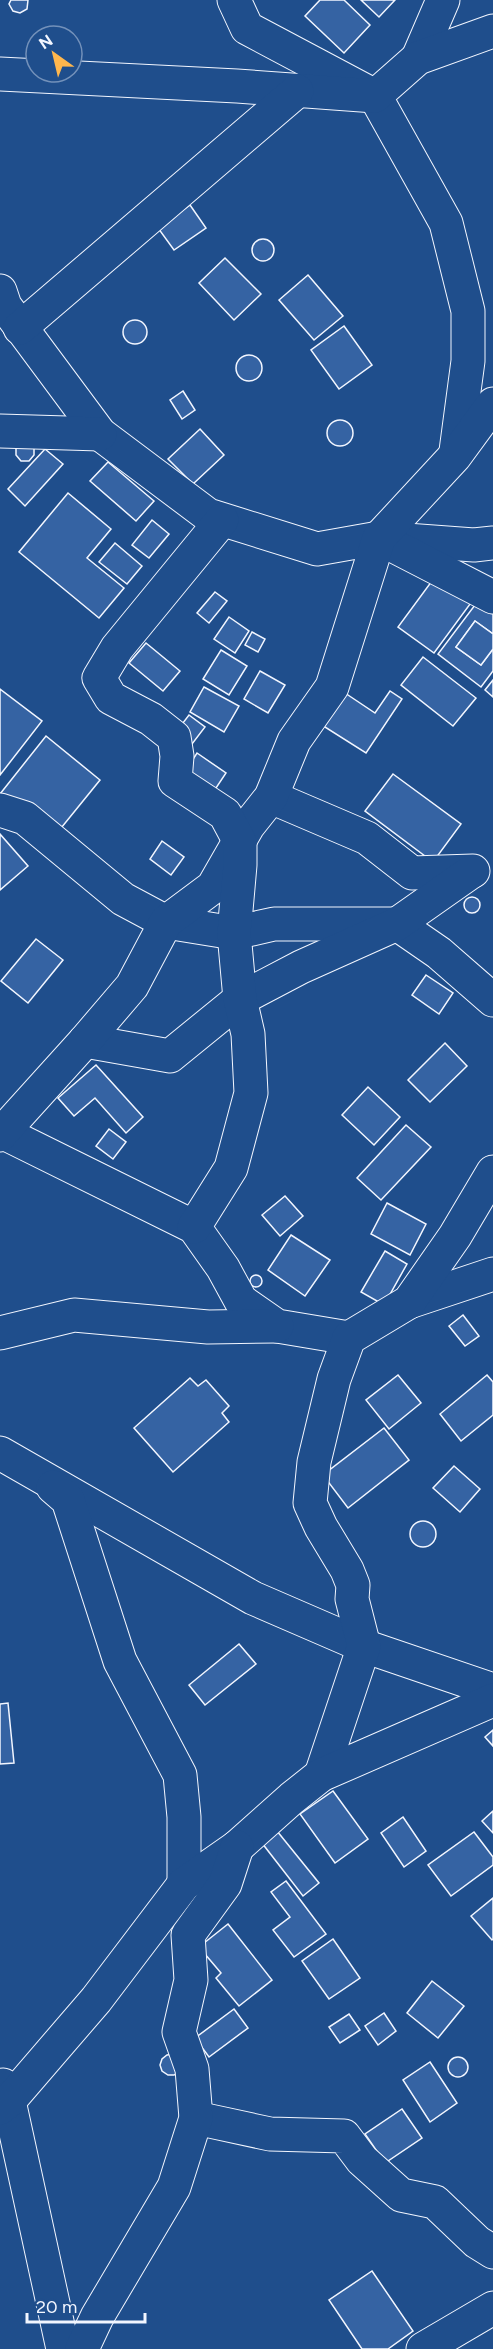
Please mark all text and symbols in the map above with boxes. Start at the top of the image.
north arrow [24,24,84,84]
text: N [35,31,56,53]
scale bar [27,2286,146,2324]
text: 20 m [36,2296,77,2318]

